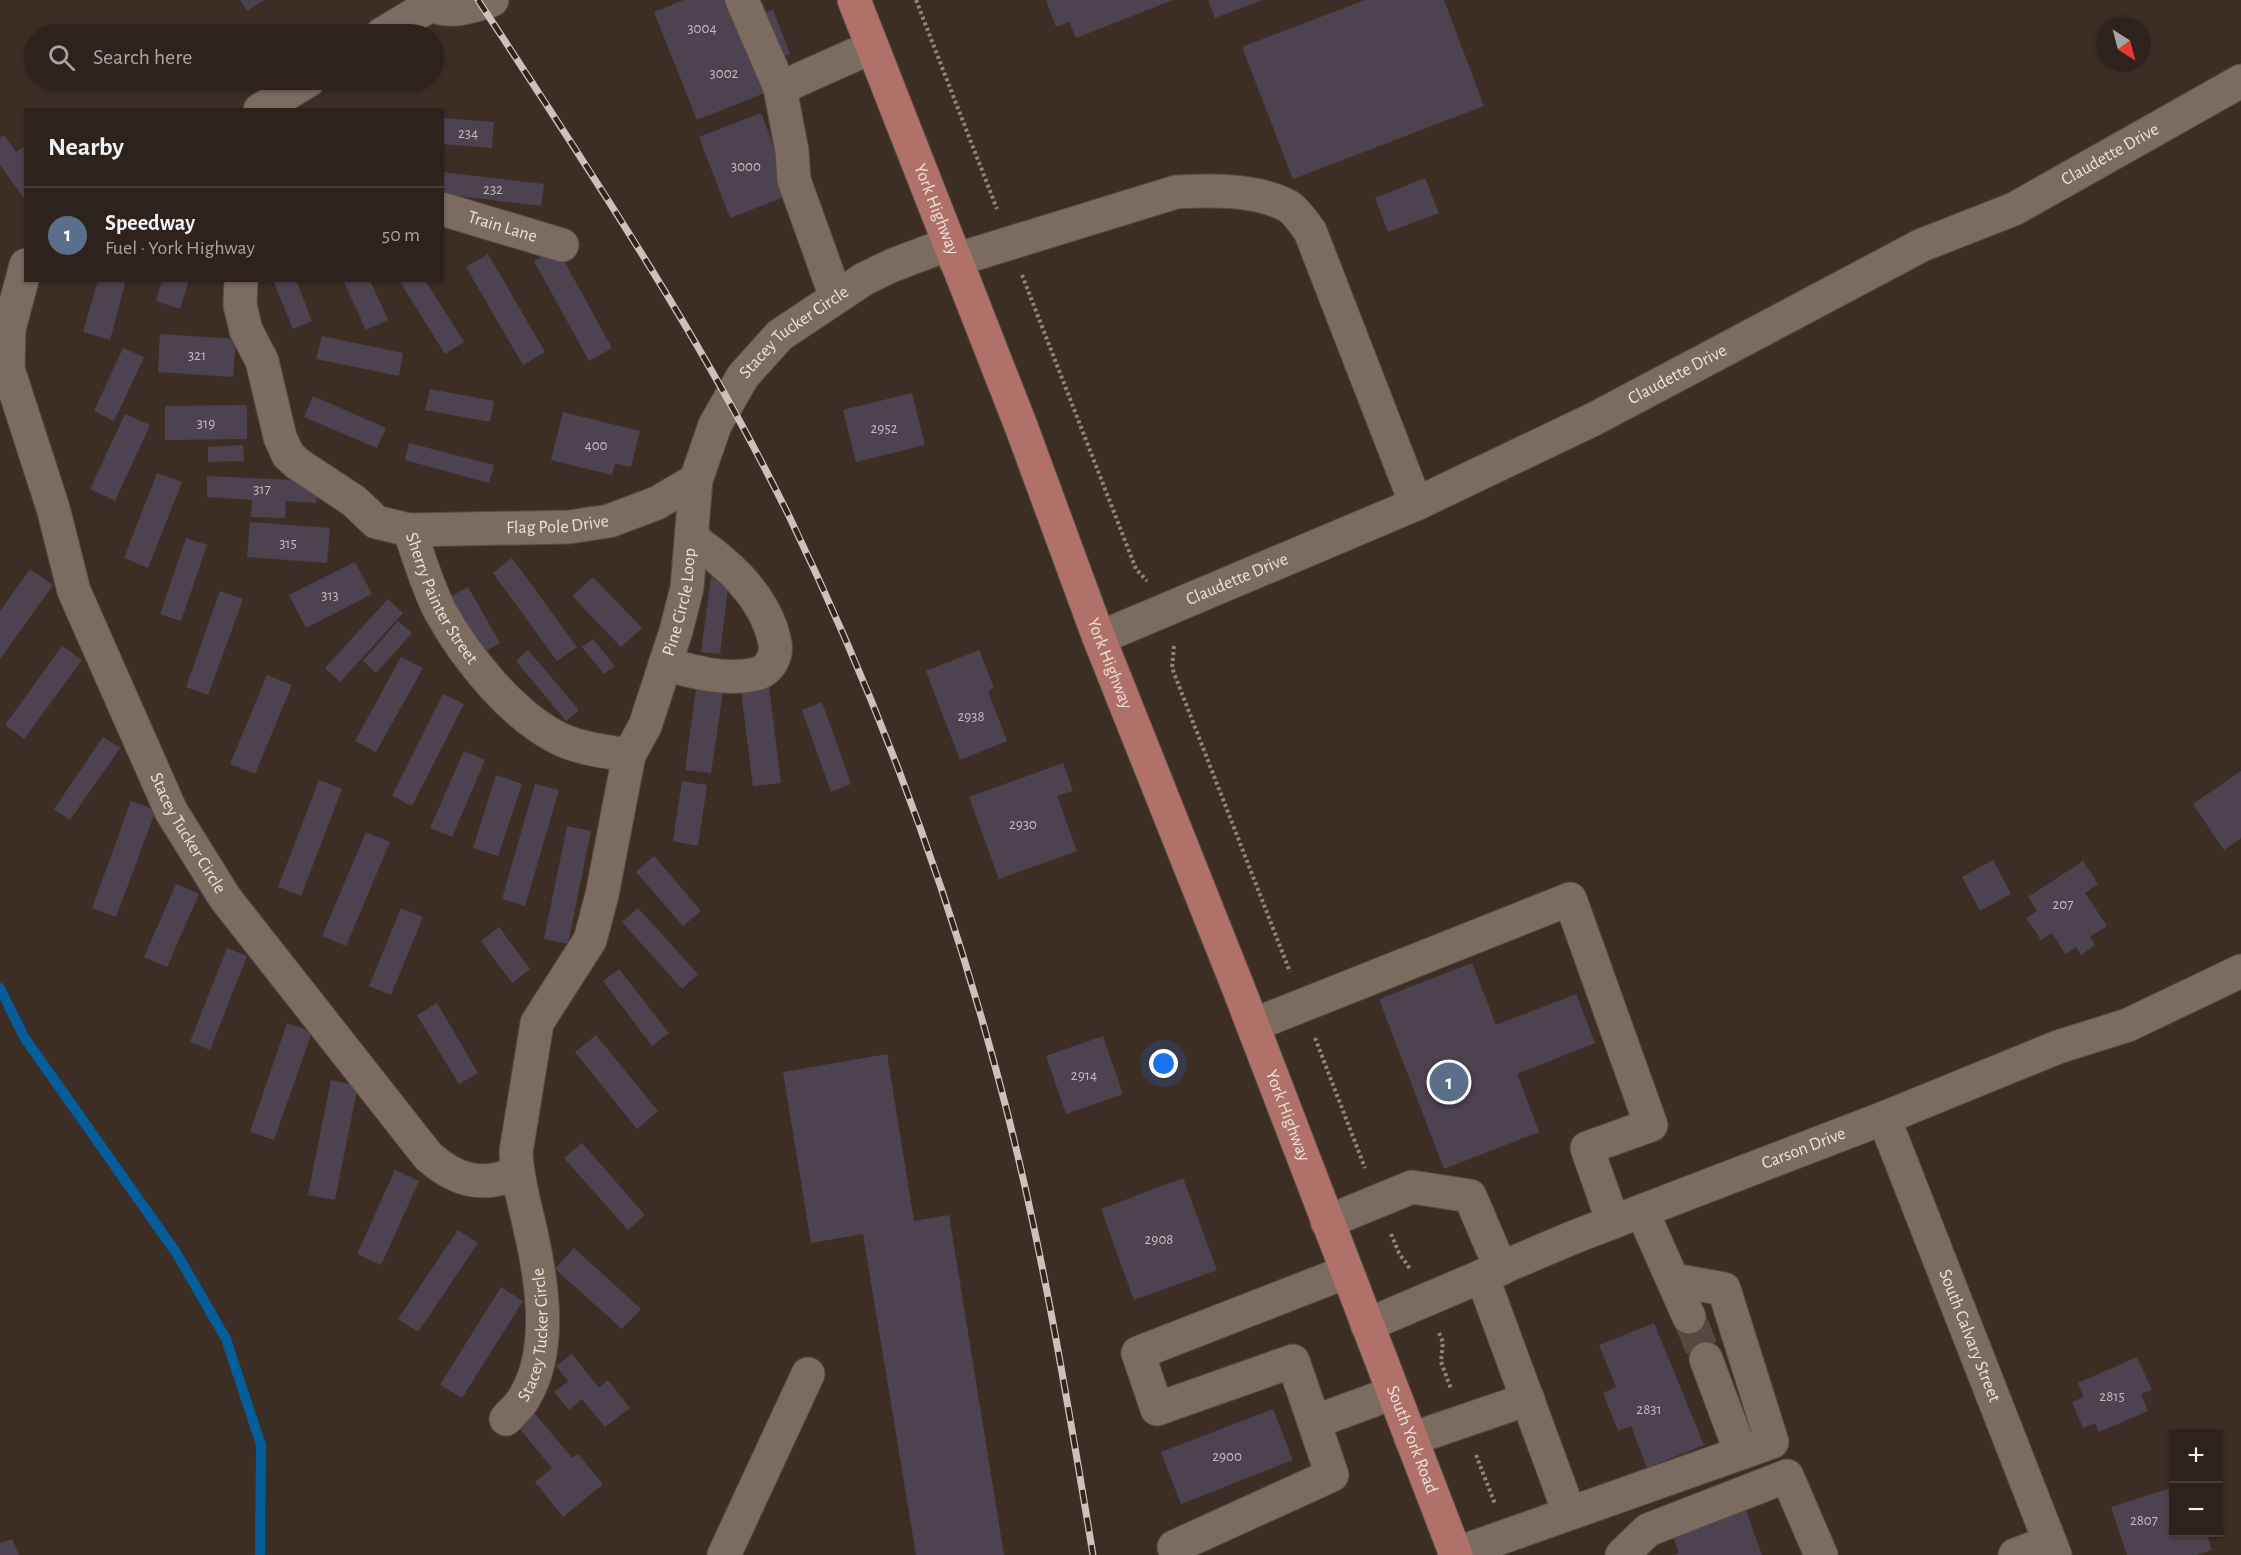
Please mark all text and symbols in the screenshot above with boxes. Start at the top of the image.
north arrow [2097,18,2151,72]
house number: 3004 [687,21,717,36]
search box [24,24,444,90]
icon: search [45,41,78,74]
text: Search here [93,46,192,68]
house number: 3002 [710,66,739,81]
street label: Claudette Drive [2058,120,2162,189]
house number: 234 [458,126,478,141]
text: Nearby [48,134,124,160]
house number: 3000 [731,159,761,174]
street label: York Highway [910,161,962,258]
house number: 232 [483,182,503,197]
street label: Train Lane [465,208,539,246]
text: Speedway [105,212,195,234]
text: 1 [64,225,71,245]
text: 50 m [382,225,420,245]
text: Fuel · York Highway [105,238,255,258]
street label: Stacey Tucker Circle [736,283,852,382]
street label: Claudette Drive [1625,341,1730,408]
house number: 321 [188,348,206,363]
house number: 319 [197,416,215,431]
house number: 2952 [871,421,898,436]
house number: 400 [584,438,608,453]
house number: 317 [253,482,271,497]
street label: Flag Pole Drive [506,512,610,537]
street label: Sherry Painter Street [402,530,481,668]
house number: 315 [279,536,297,551]
street label: Pine Circle Loop [659,547,699,659]
street label: Claudette Drive [1183,550,1291,609]
house number: 313 [321,588,339,603]
street label: York Highway [1083,616,1135,712]
house number: 2938 [957,709,985,724]
street label: Stacey Tucker Circle [146,770,229,897]
house number: 2930 [1009,817,1037,832]
house number: 207 [2052,897,2074,912]
your location [1149,1049,1178,1078]
pin: 1 [1430,1060,1468,1104]
house number: 2914 [1071,1068,1097,1083]
street label: York Highway [1262,1068,1313,1164]
street label: Carson Drive [1759,1125,1848,1173]
house number: 2908 [1145,1232,1173,1247]
street label: Stacey Tucker Circle [515,1267,552,1405]
street label: South Calvary Street [1935,1267,2003,1405]
street label: South York Road [1383,1383,1441,1496]
house number: 2815 [2099,1389,2125,1404]
house number: 2831 [1636,1402,1662,1417]
map controls [2169,1429,2223,1537]
button: + [2169,1429,2223,1483]
house number: 2900 [1212,1449,1242,1464]
button: − [2169,1483,2223,1537]
house number: 2807 [2130,1513,2158,1528]

